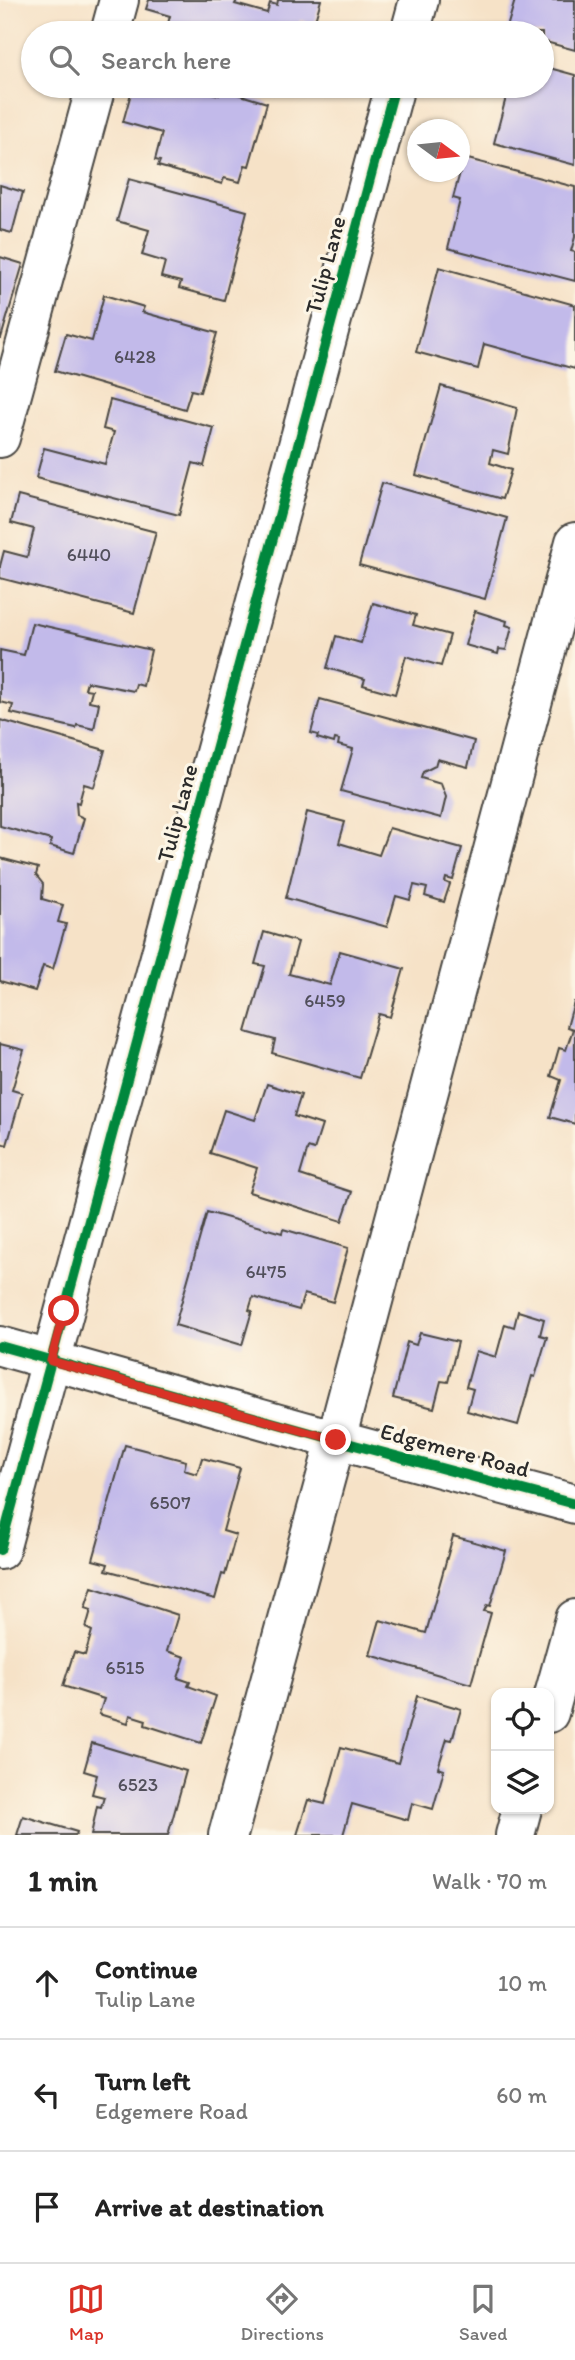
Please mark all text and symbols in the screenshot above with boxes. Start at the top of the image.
search box [21,21,554,98]
icon: search [45,41,83,79]
text: Search here [101,44,231,76]
north arrow [407,119,470,182]
street label: Tulip Lane [298,213,352,317]
house number: 6428 [114,345,156,368]
house number: 6440 [67,543,111,566]
street label: Tulip Lane [150,761,204,865]
house number: 6459 [304,989,346,1012]
house number: 6475 [246,1260,286,1283]
route start [48,1295,79,1326]
street label: Edgemere Road [378,1417,532,1483]
route end [320,1424,351,1455]
house number: 6507 [149,1491,191,1514]
house number: 6515 [106,1656,144,1679]
map controls [491,1688,554,1814]
button: locate [491,1688,554,1751]
button: layers [491,1751,554,1814]
house number: 6523 [118,1773,158,1796]
text: 1 min [28,1862,98,1899]
text: Walk · 70 m [432,1867,547,1895]
text: Continue [95,1953,198,1985]
icon: ahead [28,1964,66,2002]
text: 10 m [498,1969,547,1997]
text: Tulip Lane [95,1985,195,2013]
text: Turn left [95,2065,191,2097]
icon: left [28,2076,66,2114]
text: 60 m [496,2081,547,2109]
text: Edgemere Road [95,2097,248,2125]
icon: arrive [28,2188,66,2226]
text: Arrive at destination [95,2191,324,2223]
tab: Map [67,2280,105,2345]
tab: Directions [240,2280,324,2345]
tab: Saved [459,2280,507,2345]

